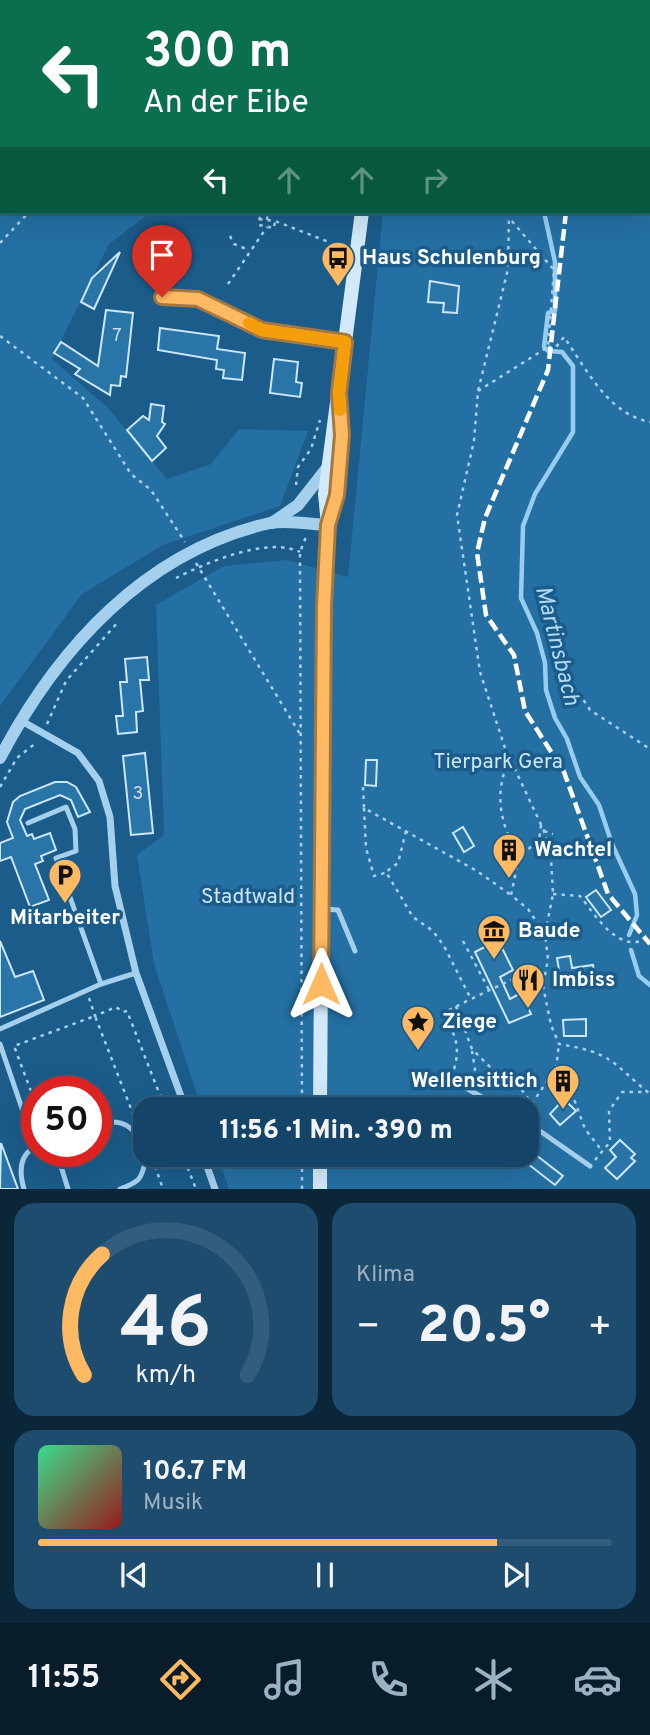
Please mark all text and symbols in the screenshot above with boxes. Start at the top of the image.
text: 300 m [143,23,291,85]
icon: left [28,28,119,119]
text: An der Eibe [143,84,309,124]
icon: left [197,161,235,199]
icon: ahead [270,161,308,199]
icon: ahead [343,161,381,199]
icon: right [416,161,454,199]
pin [132,225,192,297]
icon: arrive [143,236,181,274]
bus stop icon: Haus Schulenburg [319,239,357,288]
place label: Haus Schulenburg [362,245,541,272]
house number: 7 [112,325,122,348]
water label: Martinsbach [527,583,585,709]
park label: Tierpark Gera [433,749,563,776]
house number: 3 [133,783,143,806]
building icon: Wachtel [490,831,528,880]
place label: Wachtel [534,837,612,864]
parking icon: Mitarbeiter [46,856,84,905]
park label: Stadtwald [201,884,295,911]
place label: Mitarbeiter [10,905,120,932]
museum icon: Baude [475,912,513,961]
place label: Baude [518,918,580,945]
position arrow [284,947,358,1021]
restaurant icon: Imbiss [509,961,547,1010]
place label: Imbiss [552,967,615,994]
place icon: Ziege [399,1003,437,1052]
place label: Ziege [442,1009,497,1036]
building icon: Wellensittich [544,1062,582,1111]
place label: Wellensittich [411,1068,538,1095]
speed limit sign: 50 [21,1076,112,1167]
text: 11:56 · 1 Min. · 390 m [219,1115,453,1148]
text: Klima [356,1261,415,1290]
text: 46 [120,1282,212,1374]
text: 20.5° [418,1295,550,1361]
text: − [356,1304,381,1353]
text: + [587,1304,612,1353]
text: km/h [136,1360,196,1392]
text: 106.7 FM [143,1456,247,1489]
text: Musik [143,1489,203,1518]
icon: previous [115,1556,153,1594]
icon: pause [306,1556,344,1594]
icon: next [497,1556,535,1594]
icon: directions [156,1655,205,1704]
icon: music [260,1655,309,1704]
icon: phone [364,1655,413,1704]
icon: climate [469,1655,518,1704]
icon: car [573,1655,622,1704]
text: 11:55 [28,1659,100,1699]

